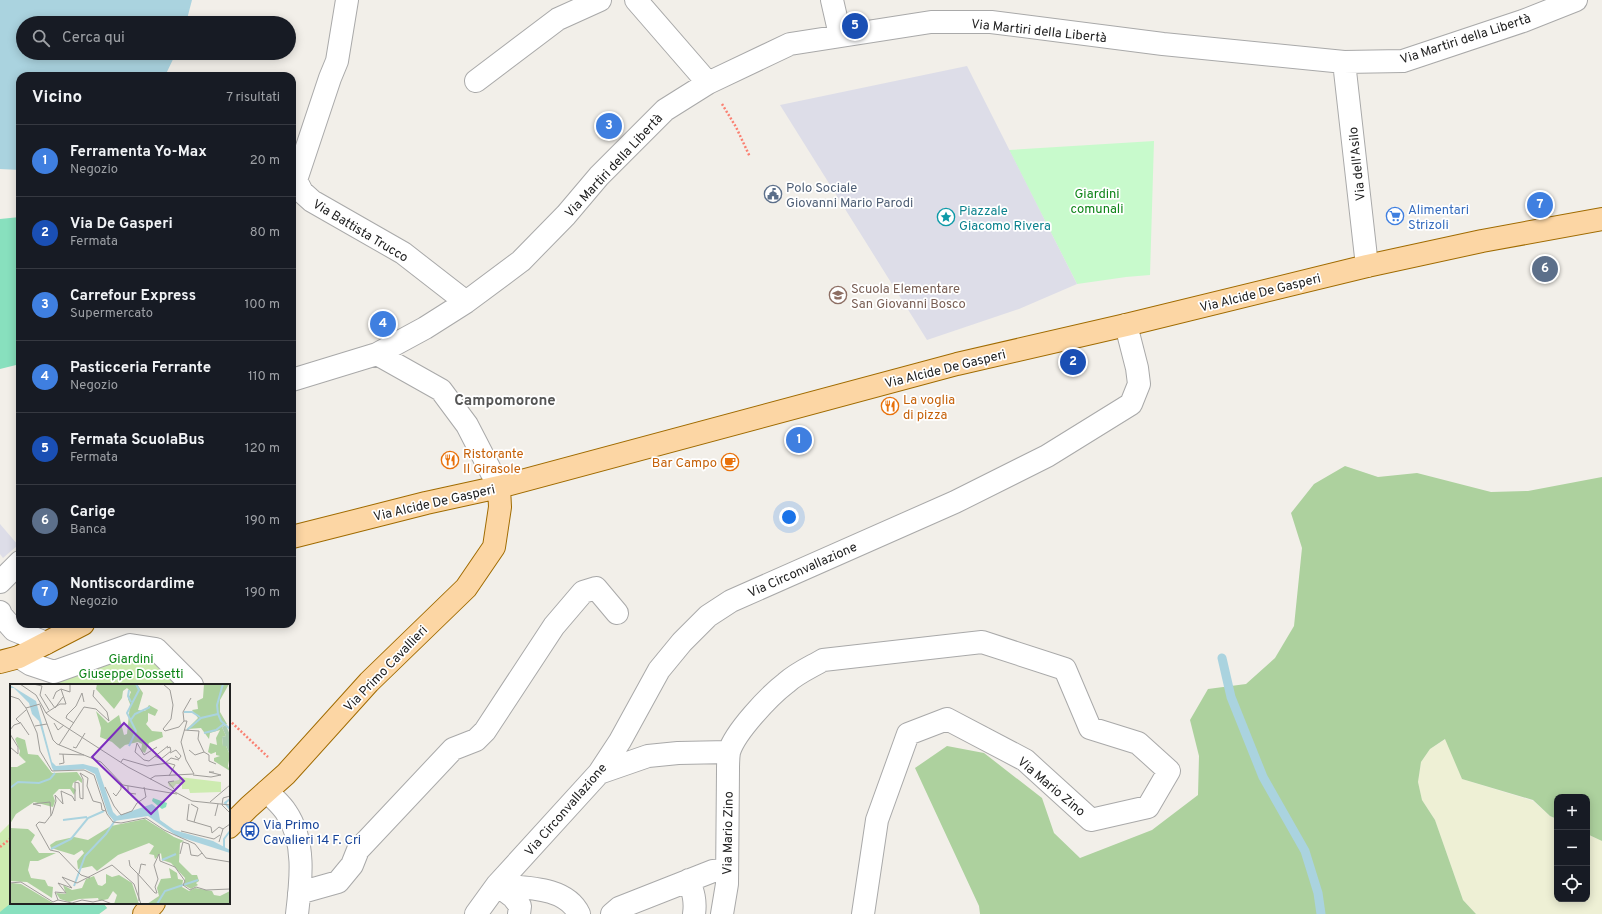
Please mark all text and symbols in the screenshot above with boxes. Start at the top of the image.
pin: 5 [842,11,868,41]
street label: Via Martiri della Libertà [1398,11,1533,69]
search box [16,16,296,60]
street label: Via Martiri della Libertà [970,17,1107,47]
icon: search [30,27,52,49]
text: Cerca qui [62,29,125,48]
text: Vicino [32,87,82,109]
text: 7 risultati [226,90,280,106]
street label: Via Martiri della Libertà [562,111,667,222]
pin: 3 [596,111,622,141]
street label: Via dell'Asilo [1346,126,1370,202]
text: Ferramenta Yo-Max [70,143,207,162]
text: 1 [42,153,48,169]
text: 20 m [250,153,280,169]
text: Negozio [70,162,118,178]
place label: Polo Sociale Giovanni Mario Parodi [786,181,913,212]
public building icon: Polo Sociale Giovanni Mario Parodi [763,184,783,204]
park label: Giardini comunali [1070,187,1124,218]
pin: 7 [1527,190,1553,220]
street label: Via Battista Trucco [309,197,411,267]
place label: Alimentari Strizoli [1408,203,1469,234]
place label: Piazzale Giacomo Rivera [959,204,1051,235]
supermarket icon: Alimentari Strizoli [1385,206,1405,226]
place icon: Piazzale Giacomo Rivera [936,207,956,227]
text: Via De Gasperi [70,215,173,234]
text: 2 [41,225,49,241]
text: 80 m [250,225,280,241]
text: Fermata [70,234,118,250]
pin: 6 [1532,254,1558,284]
street label: Via Alcide De Gasperi [1198,271,1323,317]
place label: Scuola Elementare San Giovanni Bosco [851,282,966,313]
school or university icon: Scuola Elementare San Giovanni Bosco [828,285,848,305]
text: Carrefour Express [70,287,196,306]
text: 3 [41,297,49,313]
text: 100 m [244,297,280,313]
text: Supermercato [70,306,153,322]
pin: 4 [370,309,396,339]
street label: Via Alcide De Gasperi [883,347,1008,393]
pin: 2 [1060,347,1086,377]
text: Pasticceria Ferrante [70,359,211,378]
text: 4 [41,369,49,385]
text: 110 m [248,369,280,385]
text: Negozio [70,378,118,394]
district label: Campomorone [454,392,556,411]
place label: La voglia di pizza [903,393,955,424]
restaurant icon: La voglia di pizza [880,396,900,416]
pin: 1 [786,425,812,455]
text: Fermata ScuolaBus [70,431,205,450]
text: 5 [41,441,49,457]
text: 120 m [245,441,280,457]
place label: Ristorante Il Girasole [463,447,524,478]
text: Fermata [70,450,118,466]
restaurant icon: Ristorante Il Girasole [440,450,460,470]
cafe icon: Bar Campo [720,452,740,472]
place label: Bar Campo [652,456,717,472]
street label: Via Alcide De Gasperi [372,482,497,526]
text: Carige [70,503,115,522]
your location [779,507,799,527]
text: 6 [41,513,49,529]
text: 190 m [245,513,280,529]
text: Banca [70,522,106,538]
street label: Via Circonvallazione [746,540,860,602]
text: Nontiscordardime [70,575,195,594]
text: 7 [42,585,48,601]
text: 190 m [245,585,280,601]
text: Negozio [70,594,118,610]
street label: Via Primo Cavallieri [341,623,432,716]
park label: Giardini Giuseppe Dossetti [78,652,184,683]
inset map [10,684,230,904]
street label: Via Mario Zino [1013,754,1088,821]
street label: Via Circonvallazione [522,761,611,860]
street label: Via Mario Zino [720,791,738,875]
map controls [1554,794,1590,902]
button: + [1554,794,1590,830]
place label: Via Primo Cavalieri 14 F. Cri [263,818,361,849]
bus stop icon: Via Primo Cavalieri 14 F. Cri [240,821,260,841]
button: − [1554,830,1590,866]
button: locate [1554,866,1590,902]

